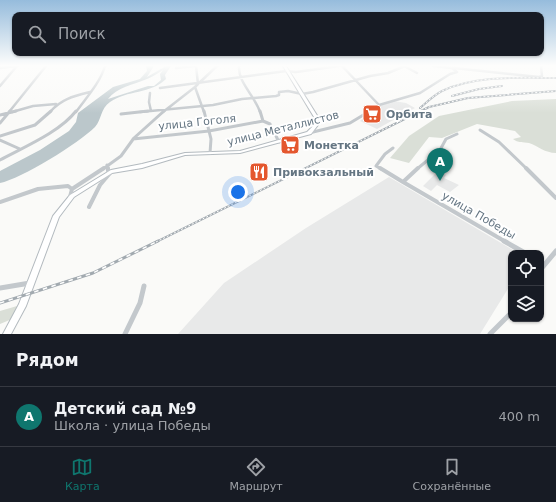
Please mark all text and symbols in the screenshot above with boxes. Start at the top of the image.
search box [12,12,544,56]
icon: search [26,23,48,45]
text: Поиск [58,25,106,43]
supermarket icon: Орбита [361,103,383,125]
street label: улица Металлистов [226,108,340,149]
place label: Орбита [386,108,432,121]
street label: улица Гоголя [158,112,237,133]
supermarket icon: Монетка [279,134,301,156]
place label: Монетка [304,139,359,152]
pin: A [427,148,453,181]
restaurant icon: Привокзальный [248,161,270,183]
place label: Привокзальный [273,166,374,179]
your location [228,182,248,202]
street label: улица Победы [439,189,518,242]
map controls [508,250,544,322]
button: locate [508,250,544,286]
button: layers [508,286,544,322]
text: Рядом [16,350,79,370]
text: Детский сад №9 [54,400,196,418]
text: A [24,409,34,424]
text: 400 m [498,409,540,424]
text: Школа · улица Победы [54,418,211,433]
tab: Карта [65,456,100,493]
tab: Маршрут [230,456,283,493]
tab: Сохранённые [413,456,491,493]

